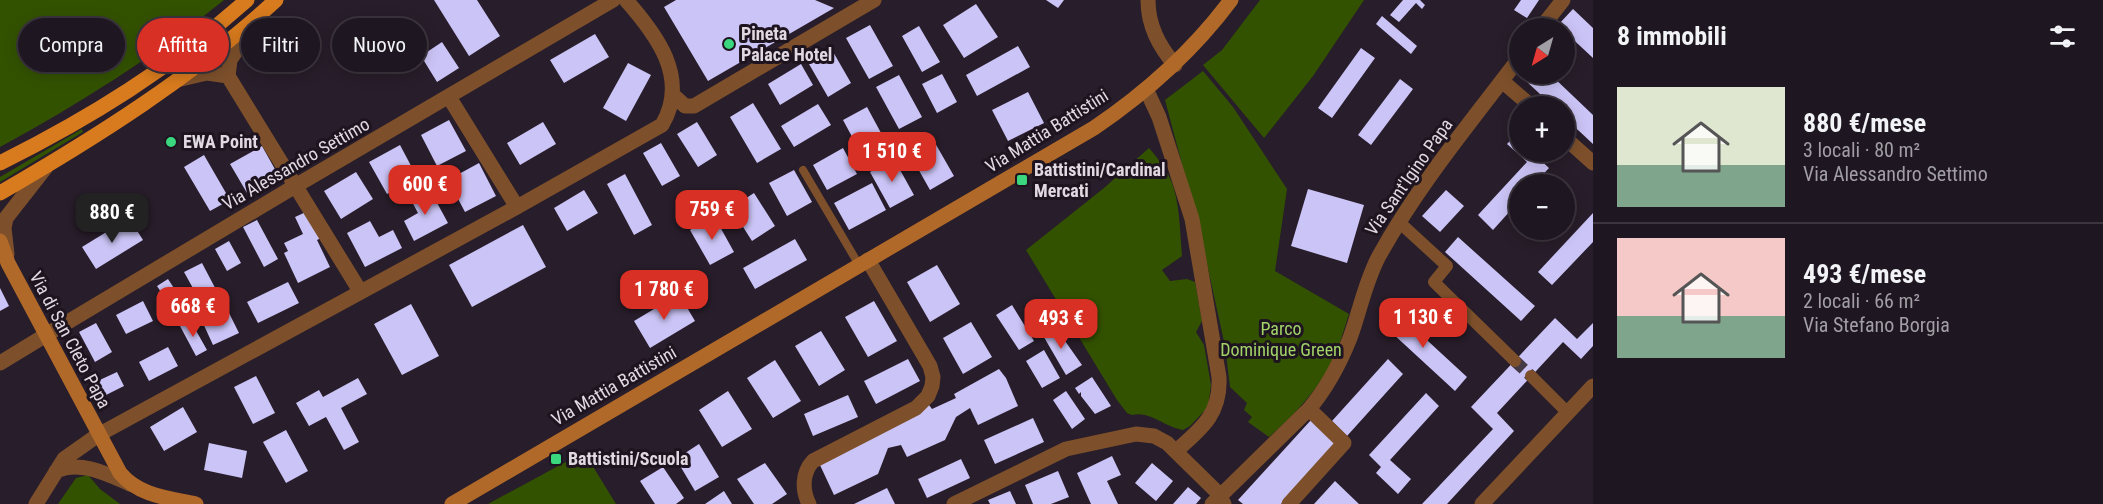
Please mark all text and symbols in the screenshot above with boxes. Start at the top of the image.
chip: Compra [18,18,125,72]
chip: Affitta [137,18,229,72]
chip: Filtri [241,18,320,72]
chip: Nuovo [332,18,427,72]
north arrow [1509,18,1575,84]
map controls [1509,18,1575,240]
icon: filters [2046,20,2079,53]
text: 8 immobili [1617,21,1727,51]
place label: Pineta Palace Hotel [741,23,832,65]
marker: Pineta Palace Hotel [722,37,736,51]
street label: Via Mattia Battistini [982,84,1112,177]
button: + [1509,96,1575,162]
text: 880 €/mese [1803,108,1926,138]
icon: home [1665,111,1737,183]
street label: Via Alessandro Settimo [219,113,373,214]
street label: Via Sant'Igino Papa [1361,114,1457,239]
place label: EWA Point [183,131,258,152]
pin: 1 510 € [837,132,947,183]
marker: EWA Point [164,135,178,149]
text: 3 locali · 80 m² [1803,138,1920,162]
text: 1 510 € [862,139,922,163]
place label: Battistini/Cardinal Mercati [1034,159,1166,201]
text: Via Alessandro Settimo [1803,162,1988,186]
pin: 600 € [383,165,467,216]
text: 600 € [402,172,448,196]
marker: Battistini/Cardinal Mercati [1015,173,1029,187]
button: − [1509,174,1575,240]
pin: 759 € [670,190,754,241]
pin: 880 € [70,193,154,244]
text: 759 € [689,197,735,221]
text: 880 € [89,200,135,224]
text: 493 €/mese [1803,259,1926,289]
icon: home [1665,262,1737,334]
street label: Via di San Cleto Papa [25,268,115,412]
pin: 1 780 € [609,270,719,321]
text: 1 780 € [634,277,694,301]
pin: 668 € [151,287,235,338]
text: 2 locali · 66 m² [1803,289,1920,313]
text: 668 € [170,294,216,318]
pin: 1 130 € [1368,298,1478,349]
pin: 493 € [1019,299,1103,350]
text: 1 130 € [1393,305,1453,329]
text: 493 € [1038,306,1084,330]
text: Via Stefano Borgia [1803,313,1950,337]
park label: Parco Dominique Green [1220,318,1342,360]
street label: Via Mattia Battistini [548,341,680,430]
place label: Battistini/Scuola [568,448,689,469]
marker: Battistini/Scuola [549,452,563,466]

